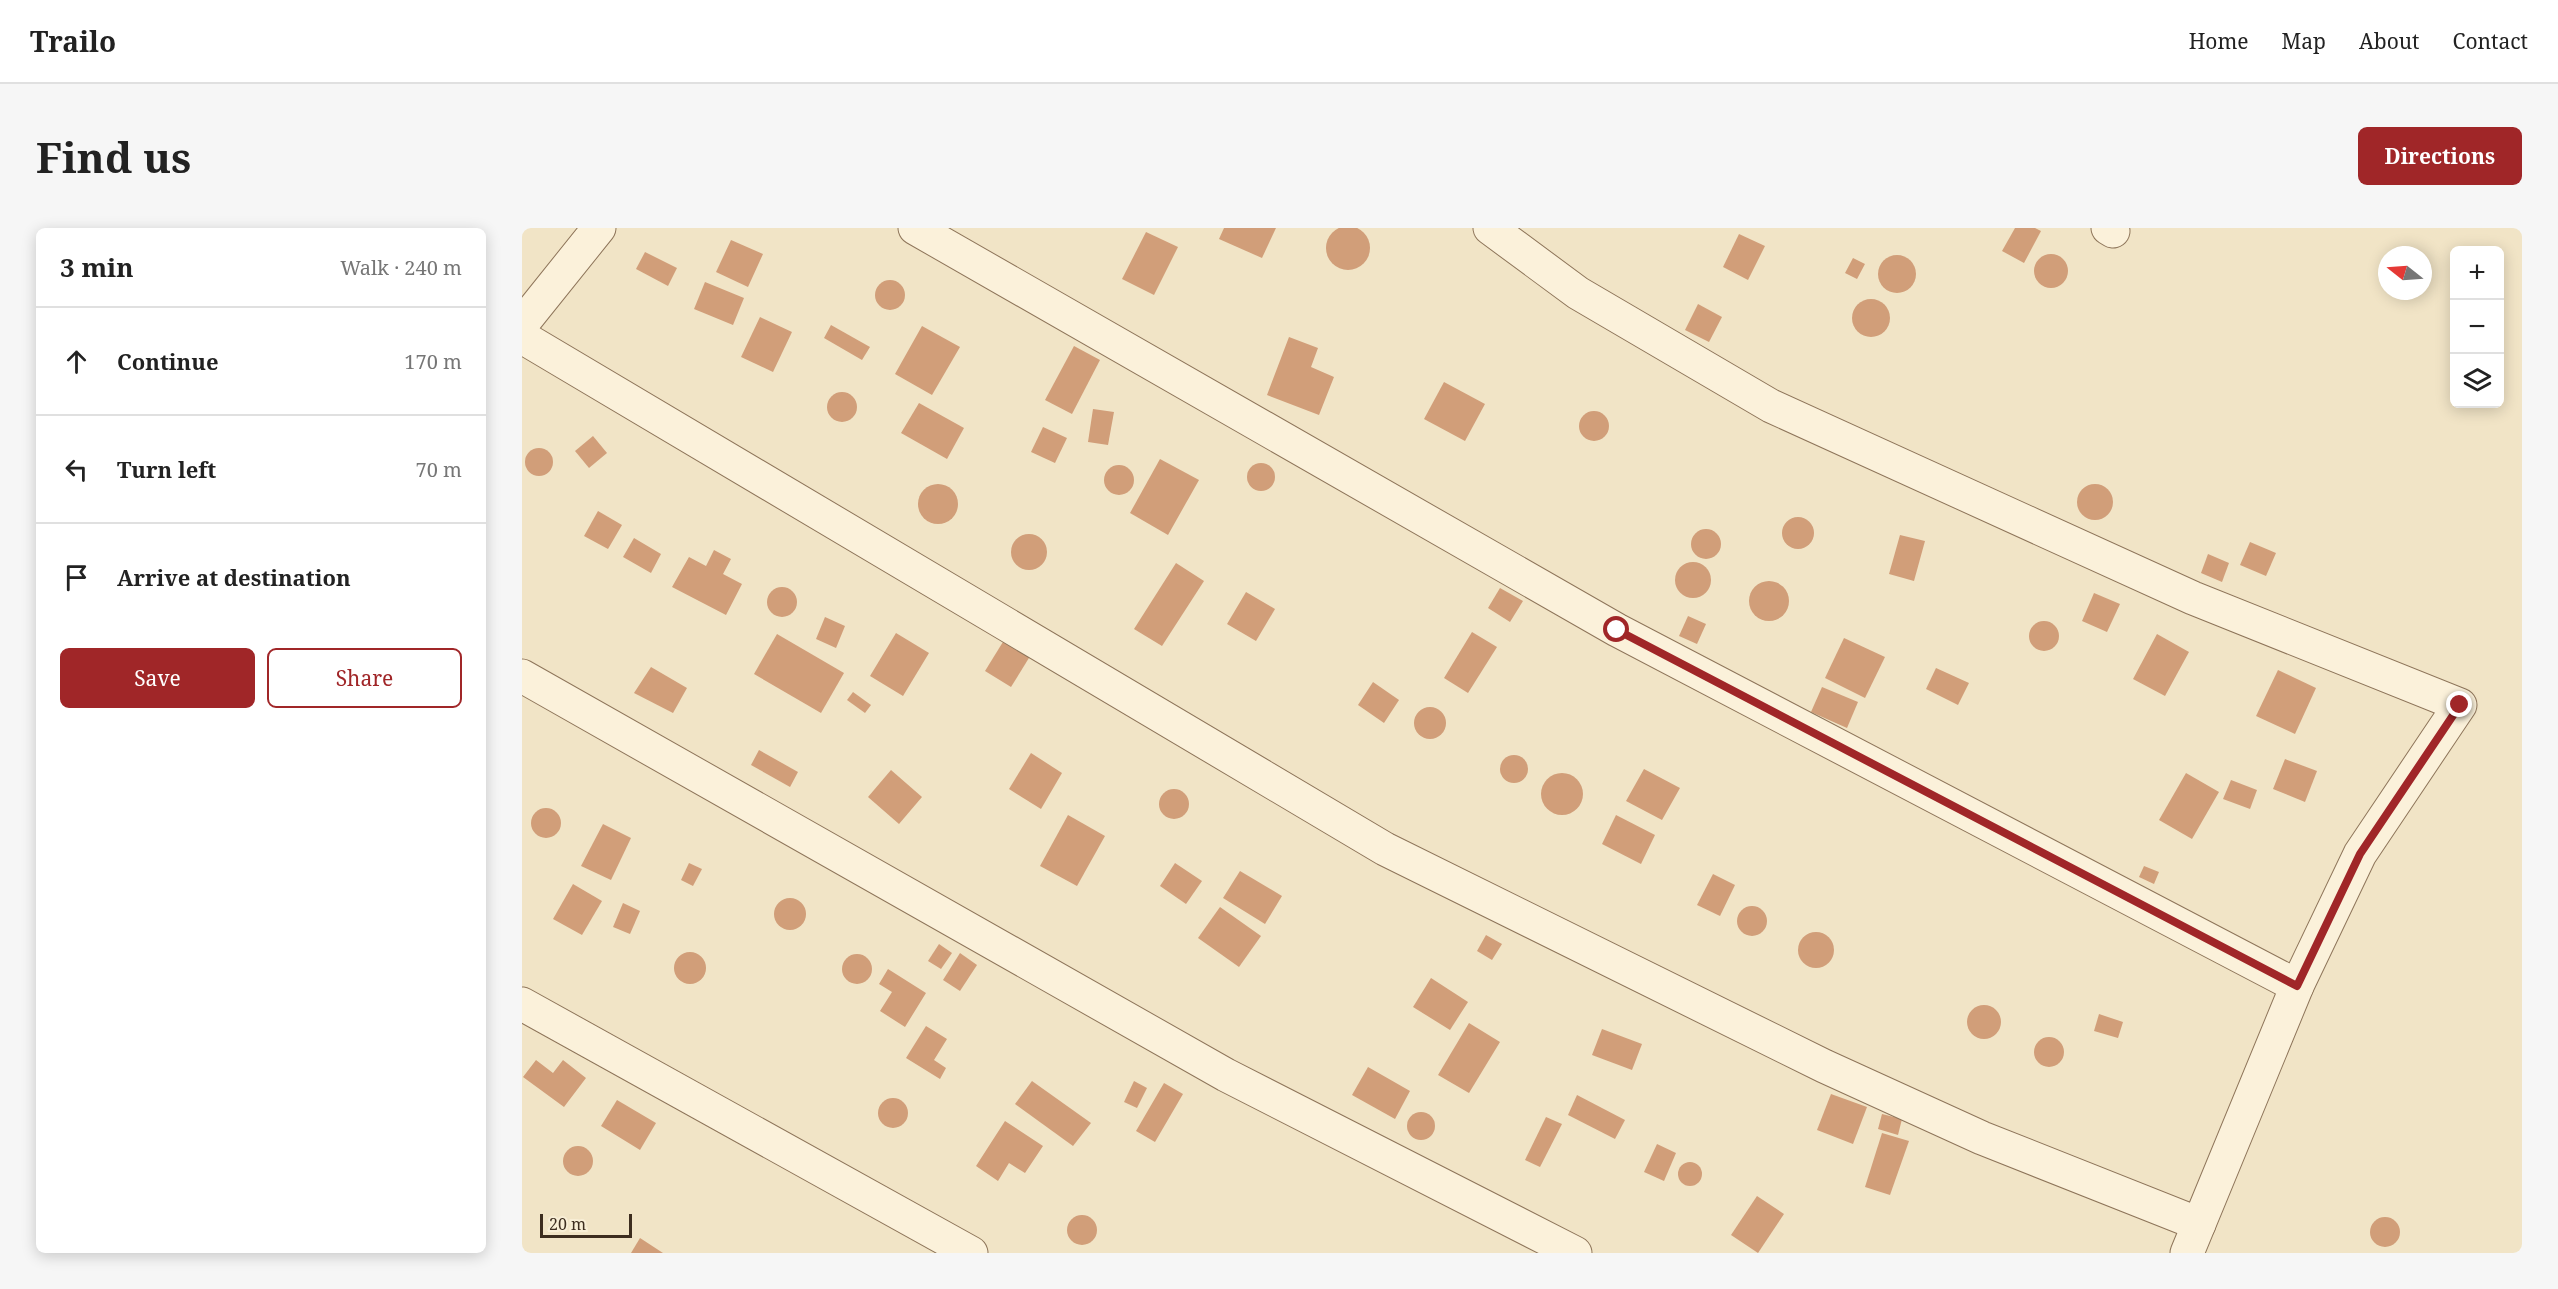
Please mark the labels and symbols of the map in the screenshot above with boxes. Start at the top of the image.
north arrow [2378,246,2432,300]
route start [1603,616,1629,642]
route end [2446,691,2472,717]
scale bar [540,1211,632,1238]

